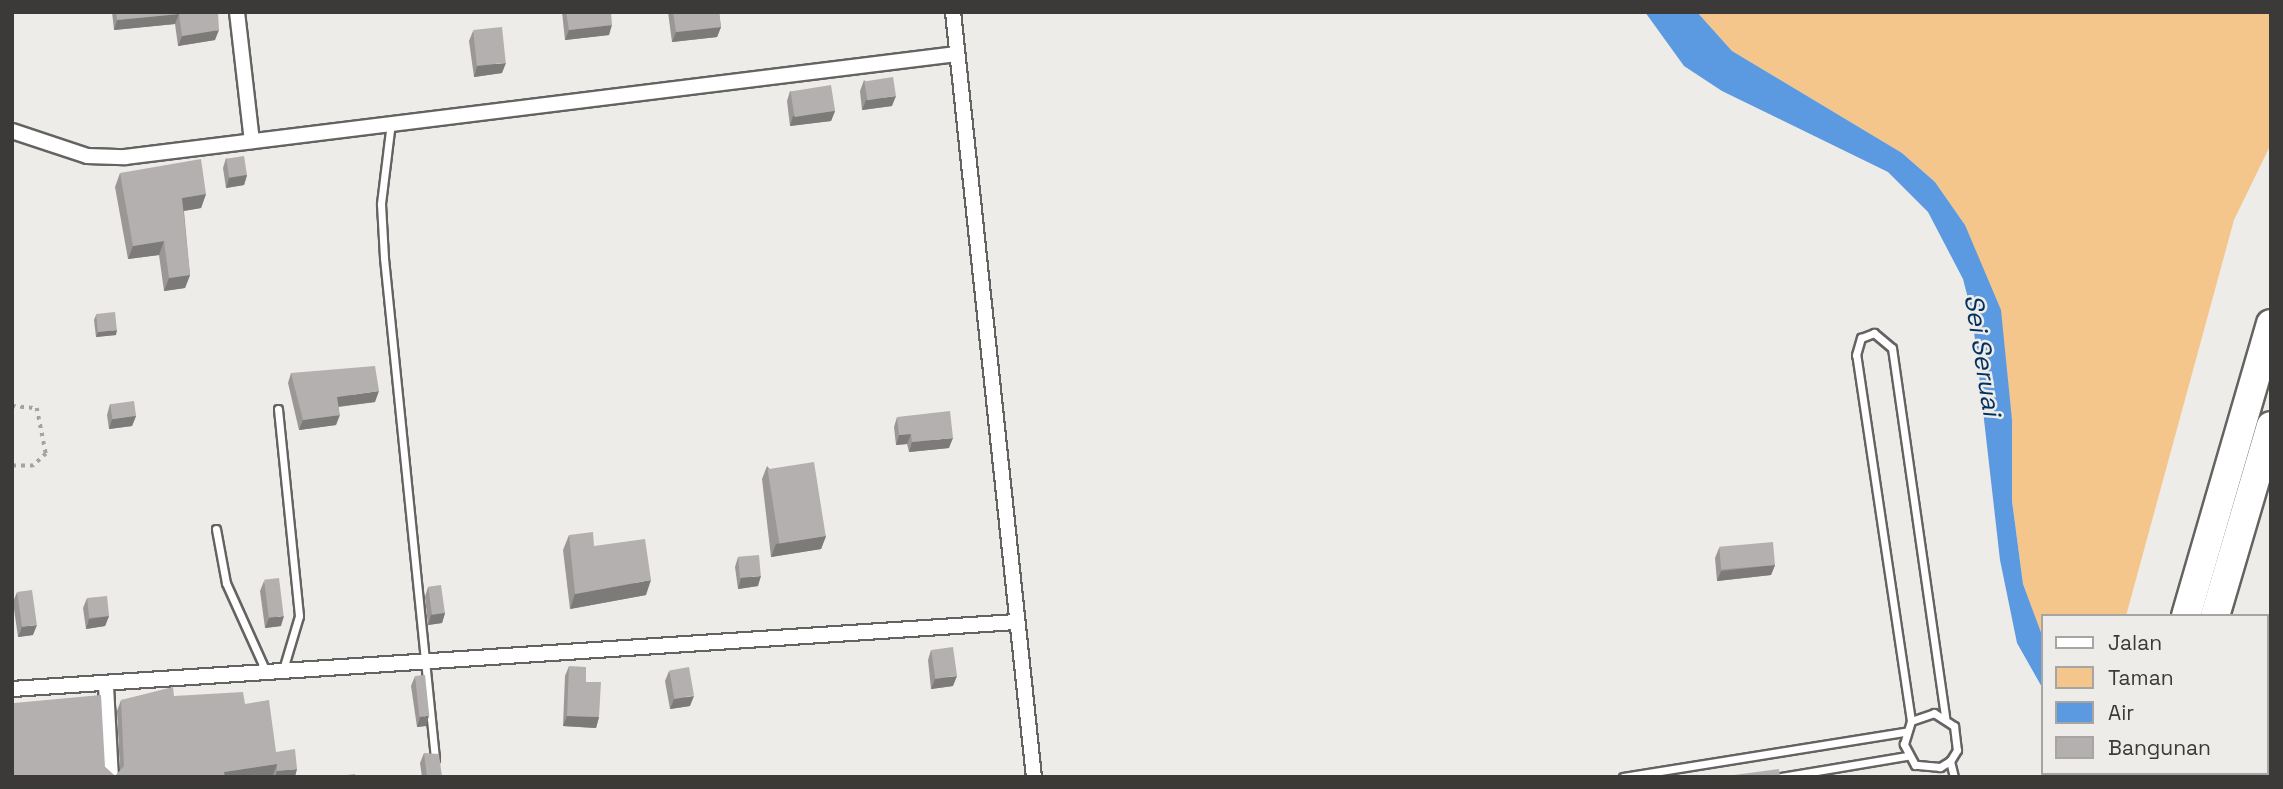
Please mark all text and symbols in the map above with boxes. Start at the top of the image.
water label: Sei Seruai [1957,292,2007,418]
legend [2042,614,2269,775]
text: Jalan [2108,629,2162,656]
text: Taman [2108,664,2174,691]
text: Air [2108,699,2134,726]
text: Bangunan [2108,734,2211,761]

